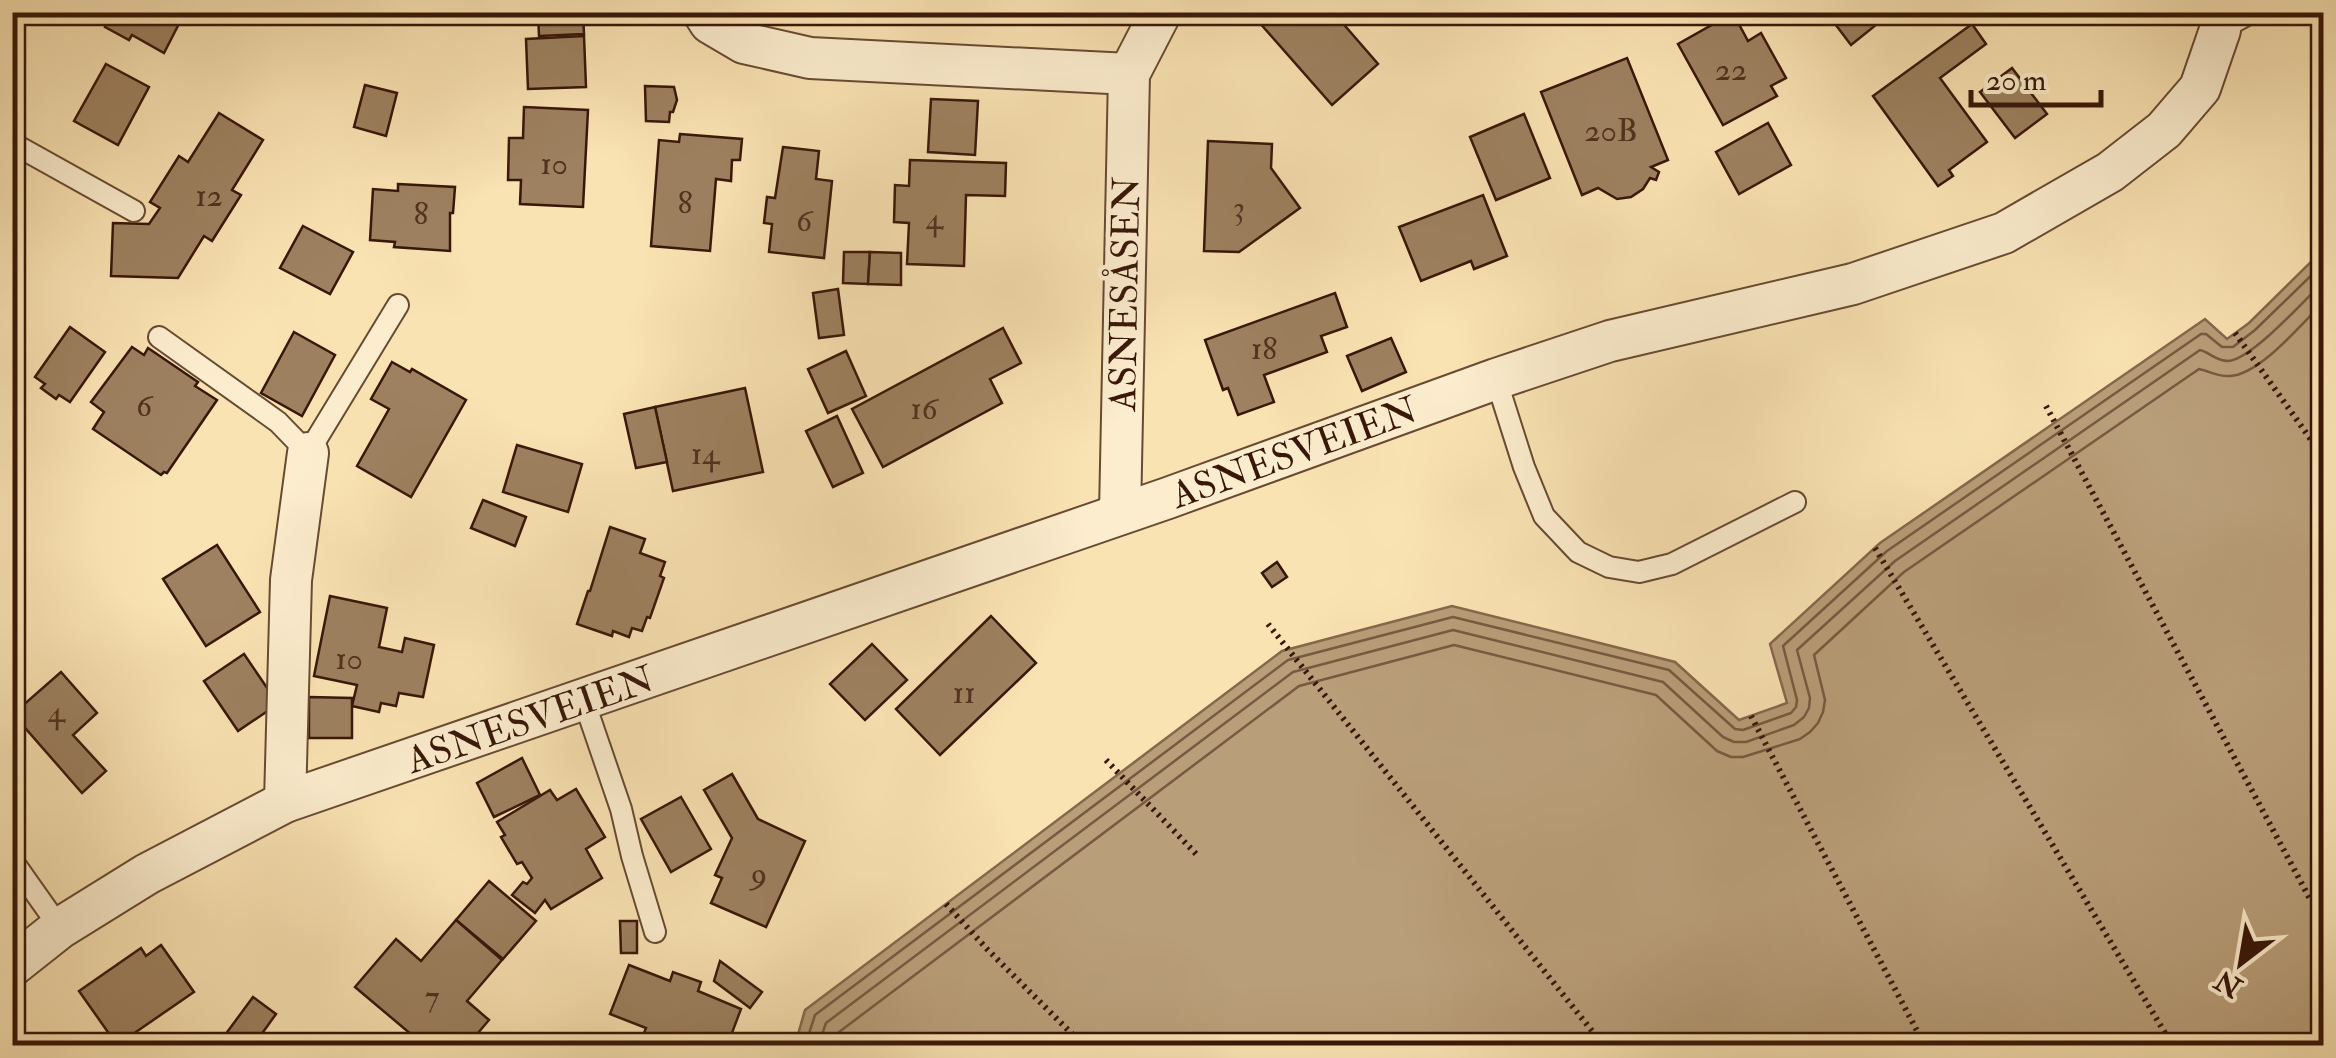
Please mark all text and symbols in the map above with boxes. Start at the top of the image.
scale bar [1971,45,2101,107]
house number: 22 [1715,50,1747,90]
text: 20 m [1986,62,2046,99]
house number: 20B [1584,111,1638,151]
house number: 10 [540,144,568,184]
house number: 12 [195,176,223,216]
street label: ASNESÅSEN [1098,176,1151,413]
house number: 8 [677,183,693,223]
house number: 3 [1233,188,1245,228]
house number: 8 [413,194,429,234]
house number: 4 [925,199,944,239]
house number: 6 [796,201,814,241]
house number: 18 [1251,329,1277,369]
house number: 6 [136,386,154,426]
street label: ASNESVEIEN [1164,386,1424,520]
house number: 16 [910,389,940,429]
house number: 14 [691,434,721,474]
house number: 10 [335,639,363,679]
street label: ASNESVEIEN [399,655,660,785]
house number: 11 [953,673,975,713]
house number: 4 [47,692,66,732]
house number: 9 [749,854,767,894]
north arrow [2191,913,2291,1013]
text: N [2208,961,2250,1005]
house number: 7 [425,977,440,1017]

